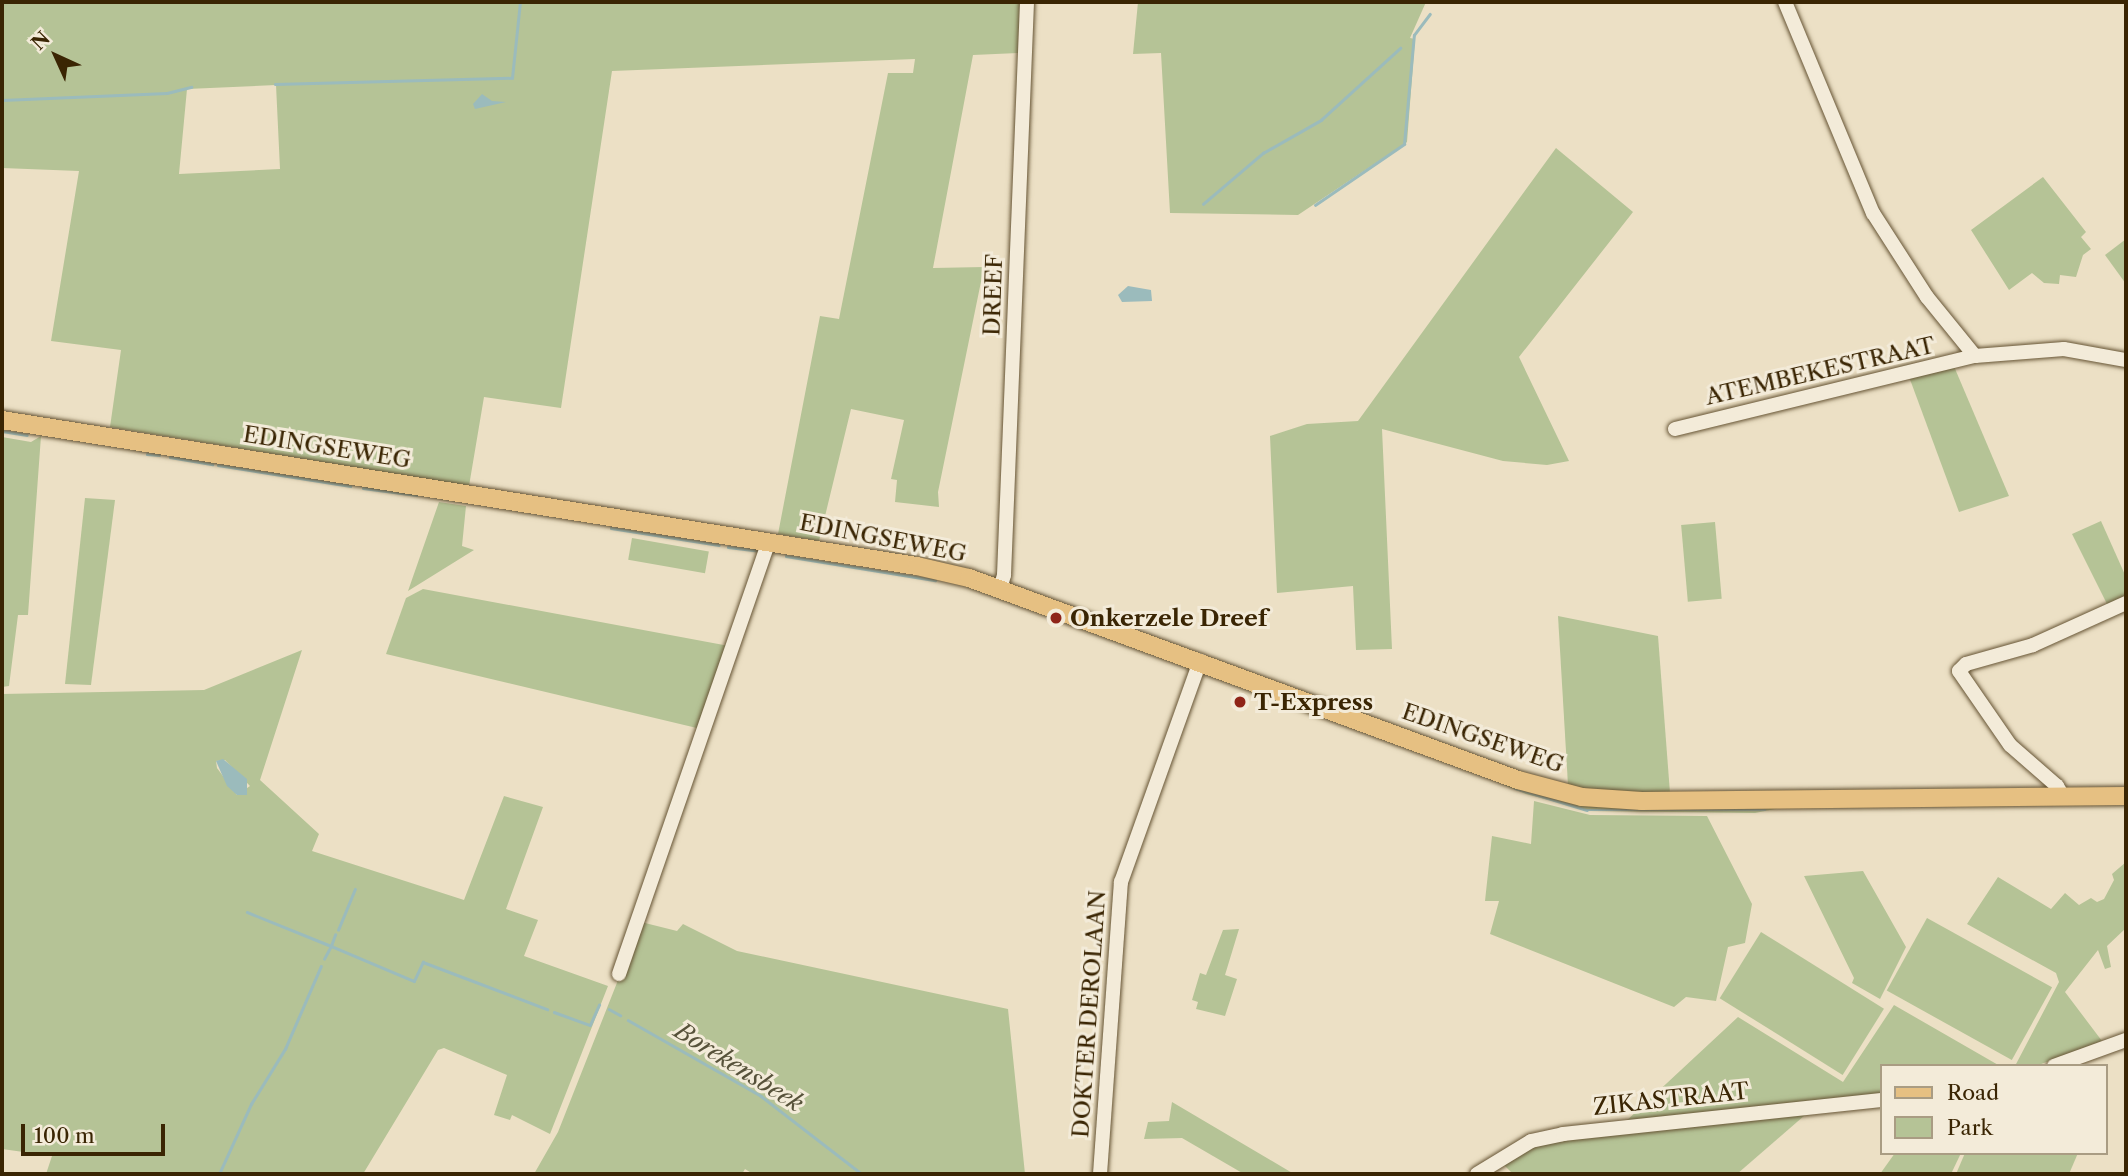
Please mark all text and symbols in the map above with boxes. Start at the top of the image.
north arrow [21,21,91,91]
text: N [27,27,55,55]
street label: DREEF [978,254,1008,336]
street label: ATEMBEKESTRAAT [1703,331,1937,411]
street label: EDINGSEWEG [241,420,413,474]
street label: EDINGSEWEG [797,508,969,568]
place label: Onkerzele Dreef [1070,604,1267,632]
marker: Onkerzele Dreef [1048,610,1064,626]
place label: T-Express [1254,688,1373,716]
marker: T-Express [1232,694,1248,710]
street label: EDINGSEWEG [1398,697,1568,779]
street label: DOKTER DEROLAAN [1067,889,1111,1139]
water label: Borekensbeek [670,1016,808,1118]
legend [1880,1064,2107,1155]
street label: ZIKASTRAAT [1592,1077,1750,1121]
text: Road [1947,1080,1999,1105]
scale bar [24,1110,168,1154]
text: Park [1947,1115,1993,1140]
text: 100 m [34,1123,95,1148]

